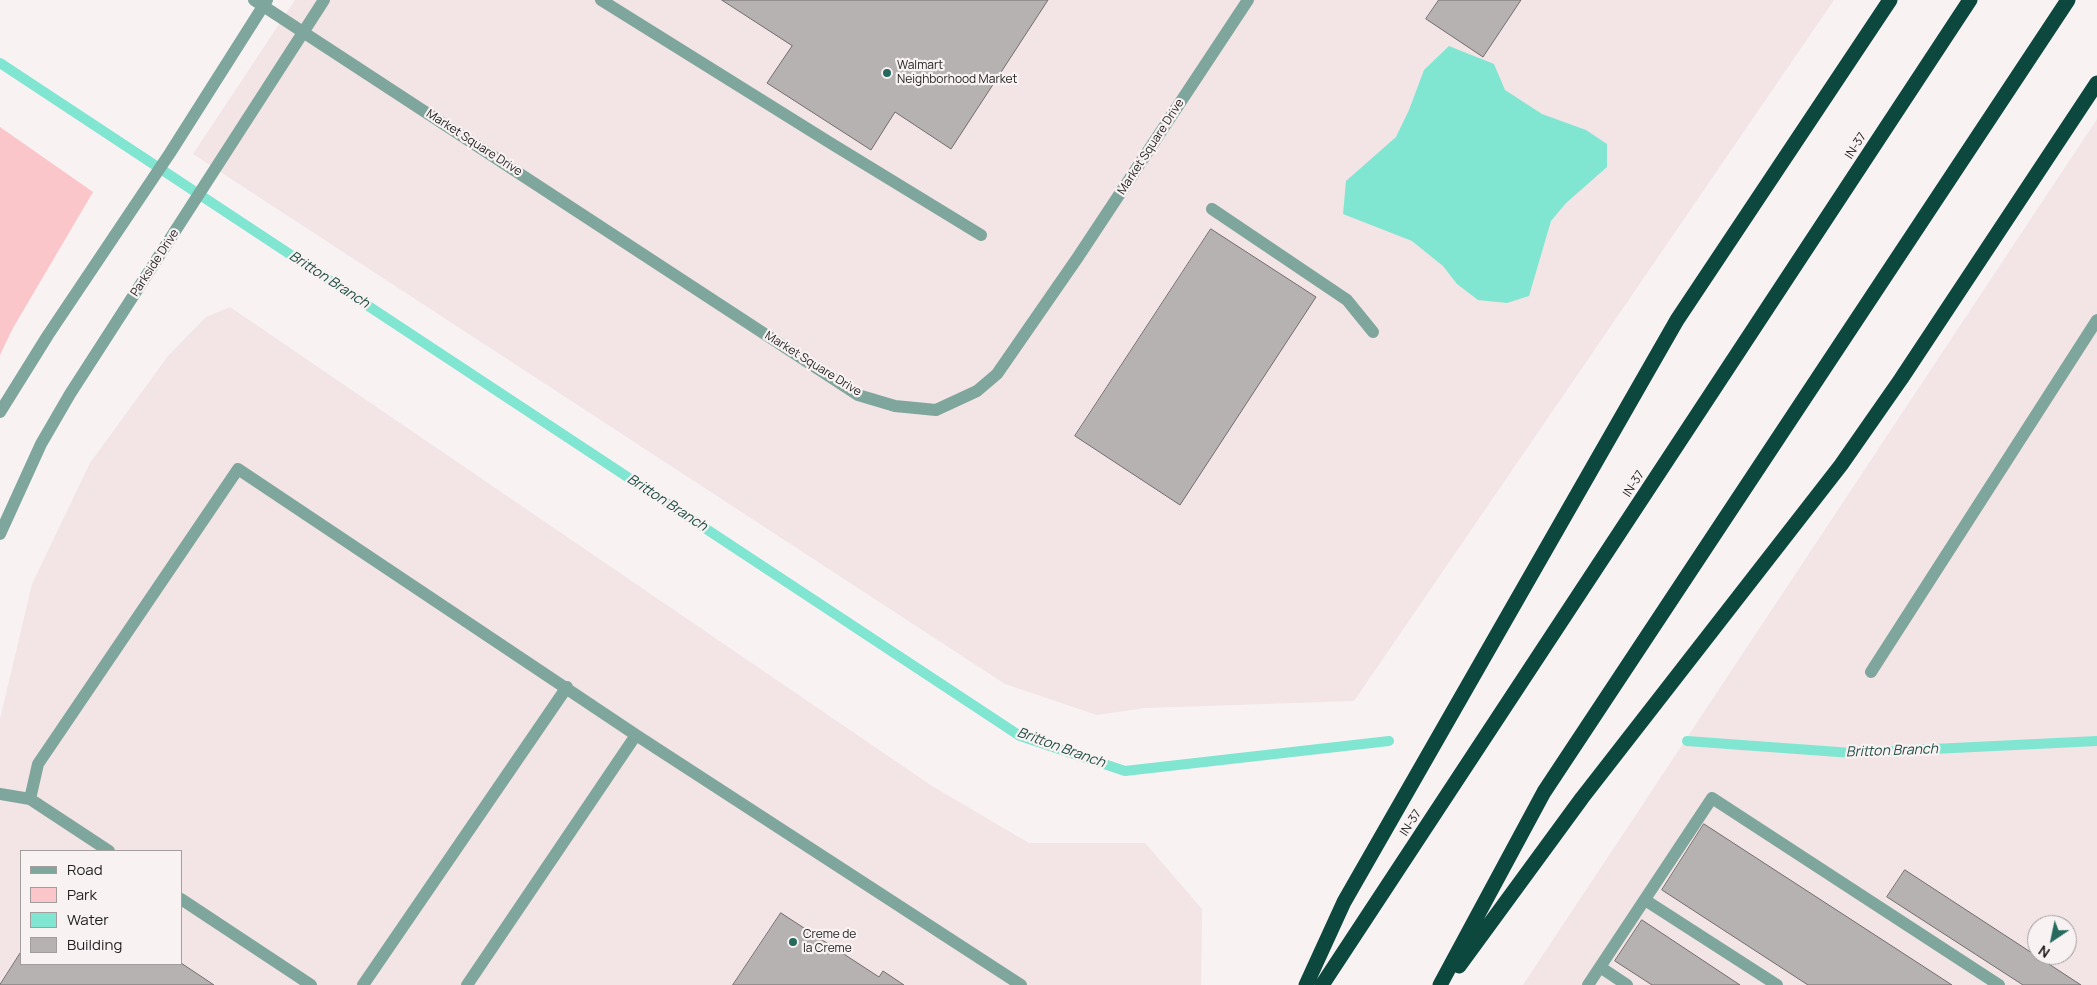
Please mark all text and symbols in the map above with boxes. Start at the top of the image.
place label: Walmart Neighborhood Market [897,59,1017,87]
marker: Walmart Neighborhood Market [881,67,893,79]
street label: Market Square Drive [1115,96,1187,198]
street label: Market Square Drive [423,107,525,179]
street label: IN-37 [1842,130,1870,162]
street label: Parkside Drive [128,227,182,299]
water label: Britton Branch [286,248,372,312]
street label: Market Square Drive [762,328,864,400]
street label: IN-37 [1620,468,1648,500]
water label: Britton Branch [624,471,710,535]
water label: Britton Branch [1015,724,1107,772]
water label: Britton Branch [1846,741,1938,761]
street label: IN-37 [1397,807,1425,839]
legend [20,850,182,965]
text: Road [67,859,103,880]
text: Park [67,884,97,905]
text: Water [67,909,109,930]
north arrow [2027,915,2077,965]
place label: Creme de la Creme [803,928,856,956]
text: Building [67,934,122,955]
marker: Creme de la Creme [787,936,799,948]
text: N [2034,941,2053,963]

